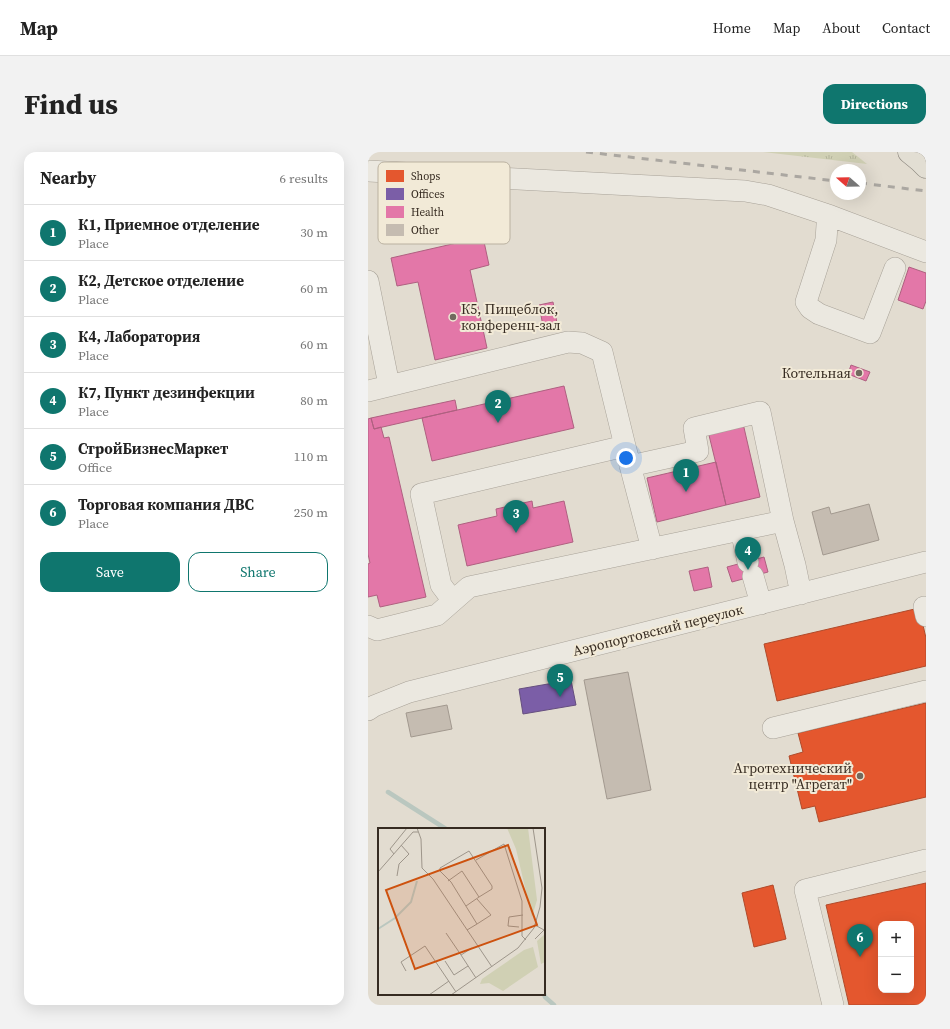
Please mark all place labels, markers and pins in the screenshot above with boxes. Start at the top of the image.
place label: К5, Пищеблок, конференц-зал [461,299,561,335]
marker: К5, Пищеблок, конференц-зал [448,312,458,322]
place label: Котельная [782,363,851,383]
marker: Котельная [854,368,864,378]
pin: 2 [485,390,511,423]
pin: 1 [673,459,699,492]
pin: 3 [503,500,529,533]
pin: 4 [735,537,761,570]
pin: 5 [547,664,573,697]
place label: Агротехнический центр "Агрегат" [733,758,852,794]
marker: Агротехнический центр "Агрегат" [855,771,865,781]
pin: 6 [847,924,873,957]

